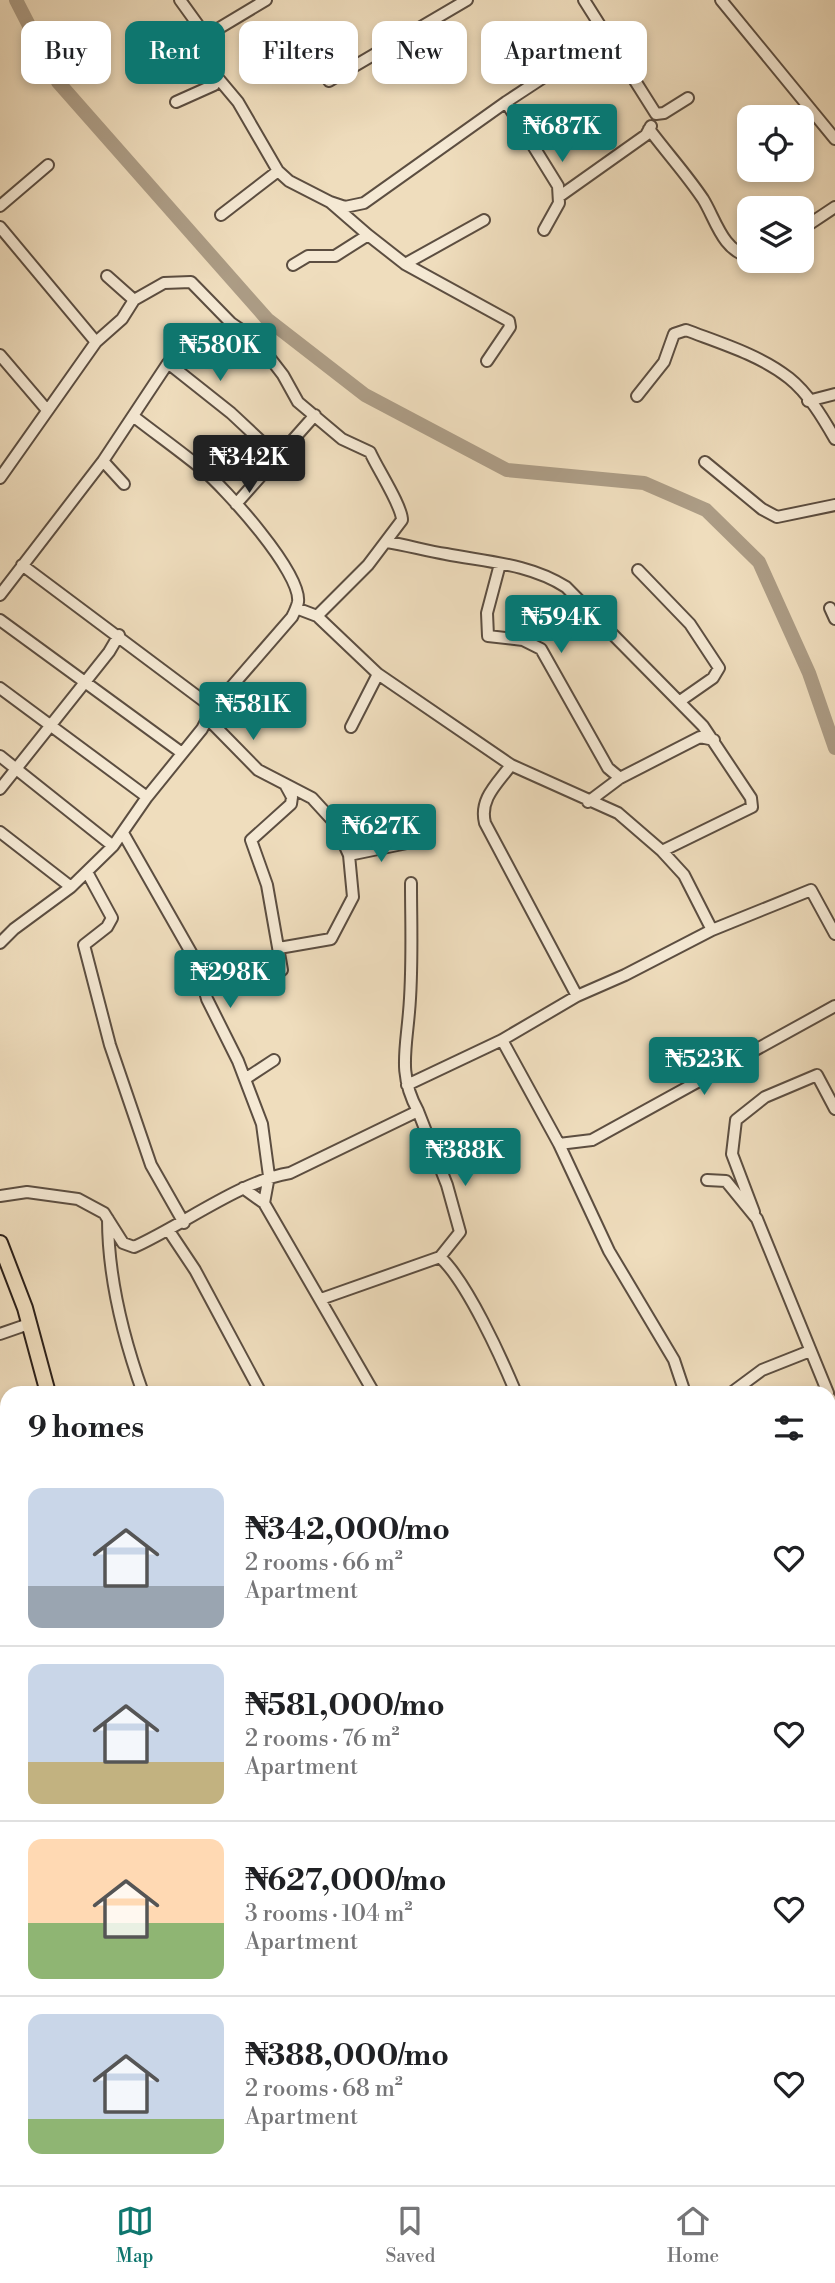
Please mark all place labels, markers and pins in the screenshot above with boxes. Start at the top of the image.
pin: ₦687K [513,104,611,164]
pin: ₦580K [171,324,269,383]
pin: ₦342K [200,435,298,495]
pin: ₦594K [512,596,610,655]
pin: ₦581K [204,682,302,742]
pin: ₦627K [332,804,430,864]
pin: ₦298K [181,950,279,1010]
pin: ₦523K [655,1038,753,1097]
pin: ₦388K [416,1128,514,1188]

